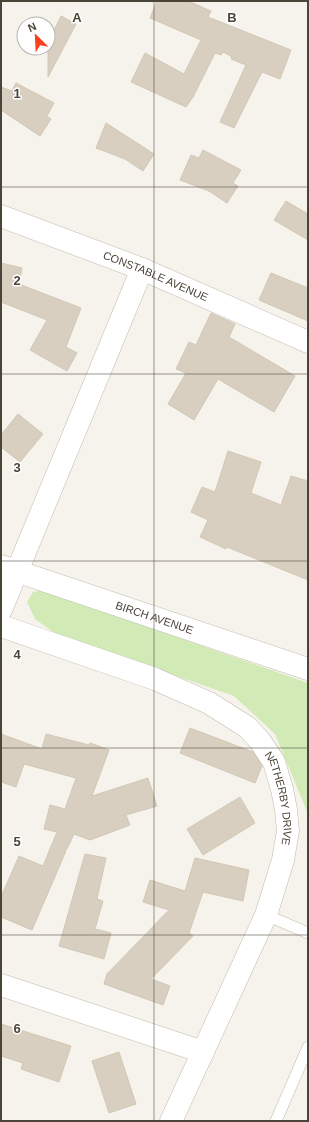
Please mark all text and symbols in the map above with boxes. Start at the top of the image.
text: A [72,10,82,25]
text: B [227,10,237,25]
north arrow [16,16,56,56]
text: N [26,20,38,34]
text: 1 [13,86,21,101]
street label: CONSTABLE AVENUE [101,249,210,303]
text: 2 [13,273,21,288]
text: 3 [13,460,21,475]
street label: BIRCH AVENUE [114,599,195,636]
text: 4 [13,647,21,662]
street label: NETHERBY DRIVE [263,749,294,846]
text: 5 [13,834,21,849]
text: 6 [13,1021,21,1036]

